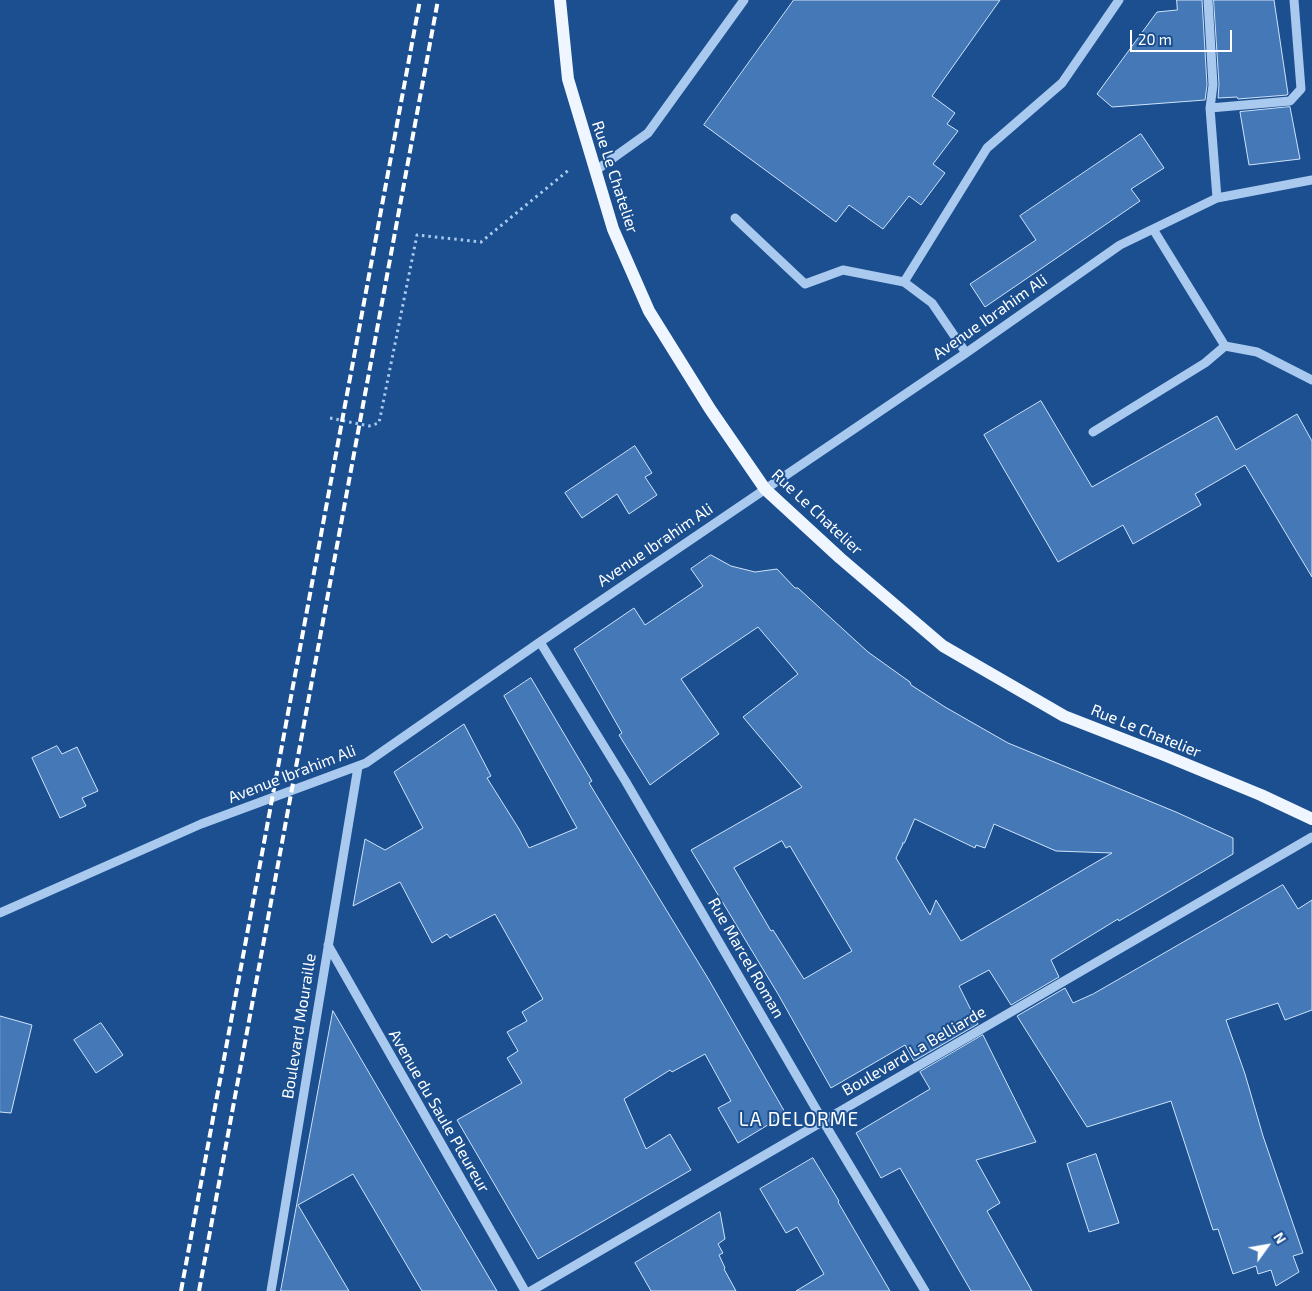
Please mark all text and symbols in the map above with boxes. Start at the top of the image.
scale bar [1132,20,1234,52]
text: 20 m [1138,30,1172,48]
street label: Rue Le Chatelier [588,118,642,236]
street label: Avenue Ibrahim Ali [929,270,1051,364]
street label: Rue Le Chatelier [768,465,866,559]
street label: Avenue Ibrahim Ali [594,499,716,591]
street label: Rue Le Chatelier [1088,700,1204,762]
street label: Avenue Ibrahim Ali [225,741,359,807]
street label: Rue Marcel Roman [704,894,788,1022]
street label: Boulevard Mouraille [278,952,320,1100]
street label: Boulevard La Belliarde [839,1002,989,1100]
street label: Avenue du Saule Pleureur [384,1026,494,1196]
district label: LA DELORME [738,1109,860,1131]
north arrow [1242,1221,1292,1271]
text: N [1270,1229,1290,1247]

